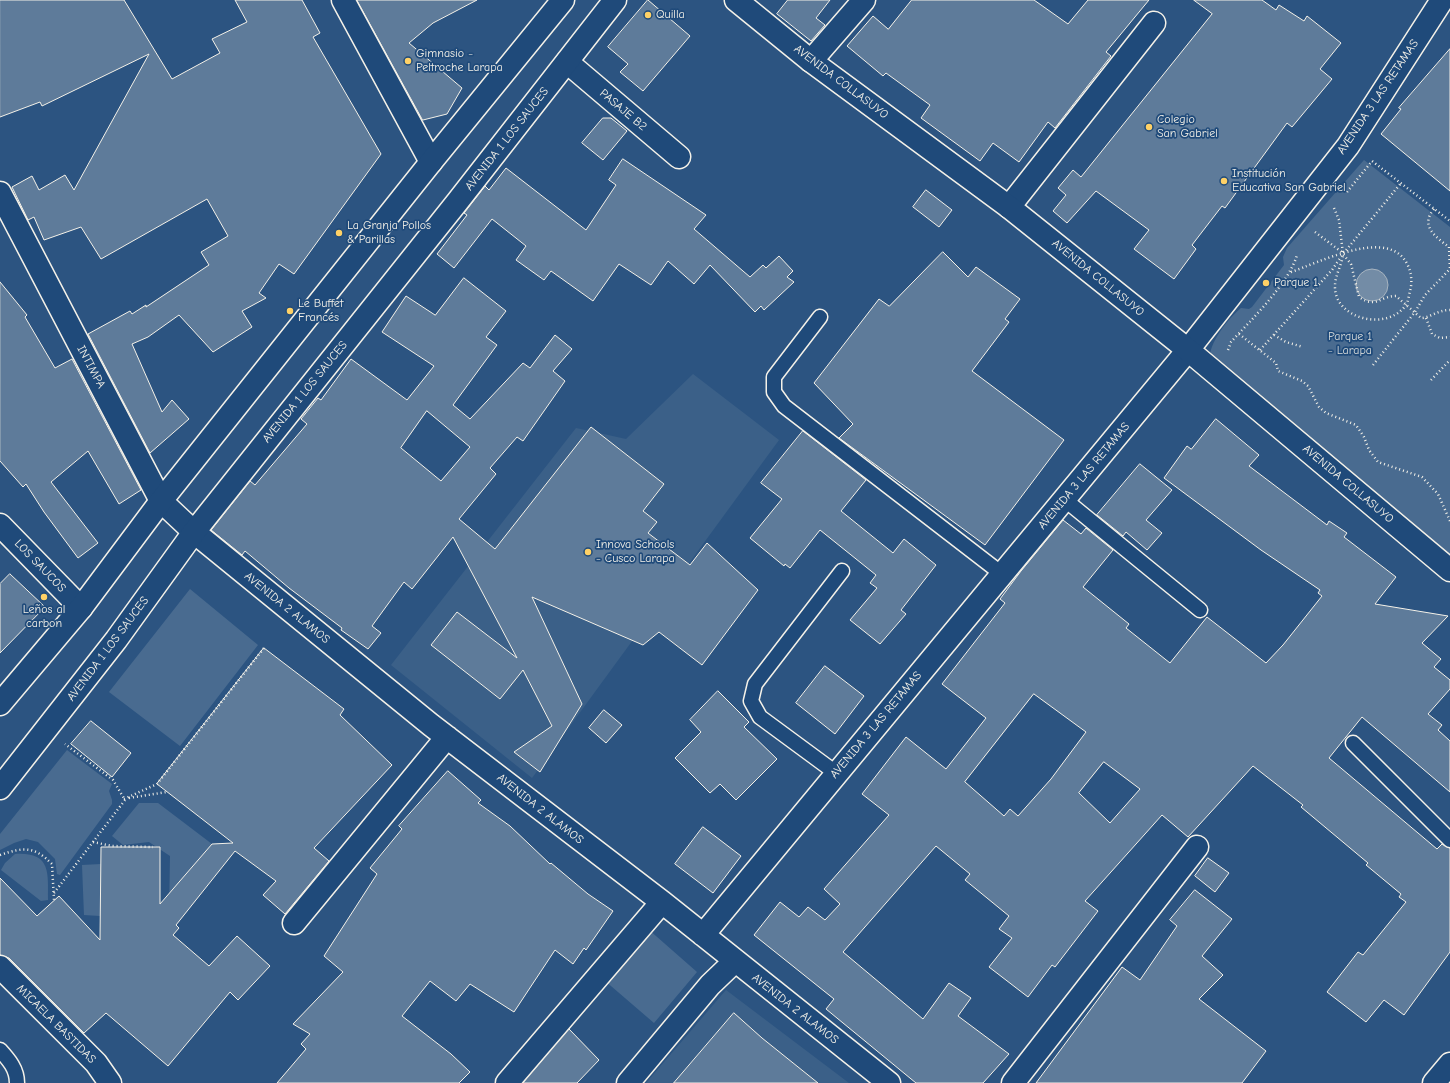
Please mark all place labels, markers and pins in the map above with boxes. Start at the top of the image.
place label: Quilla [656,8,685,22]
marker: Quilla [643,10,653,20]
place label: Gimnasio - Peltroche Larapa [416,47,503,75]
marker: Gimnasio - Peltroche Larapa [403,56,413,66]
place label: Colegio San Gabriel [1157,113,1218,141]
marker: Colegio San Gabriel [1144,122,1154,132]
place label: Institución Educativa San Gabriel [1232,167,1346,195]
marker: Institución Educativa San Gabriel [1219,176,1229,186]
place label: La Granja Pollos & Parillas [347,219,431,247]
marker: La Granja Pollos & Parillas [334,228,344,238]
place label: Parque 1 [1274,276,1318,290]
marker: Parque 1 [1261,278,1271,288]
place label: Le Buffet Francés [298,297,343,325]
marker: Le Buffet Francés [285,306,295,316]
place label: Innova Schools - Cusco Larapa [596,538,675,566]
marker: Innova Schools - Cusco Larapa [583,547,593,557]
marker: Leños al carbon [39,592,49,602]
place label: Leños al carbon [23,603,65,631]

